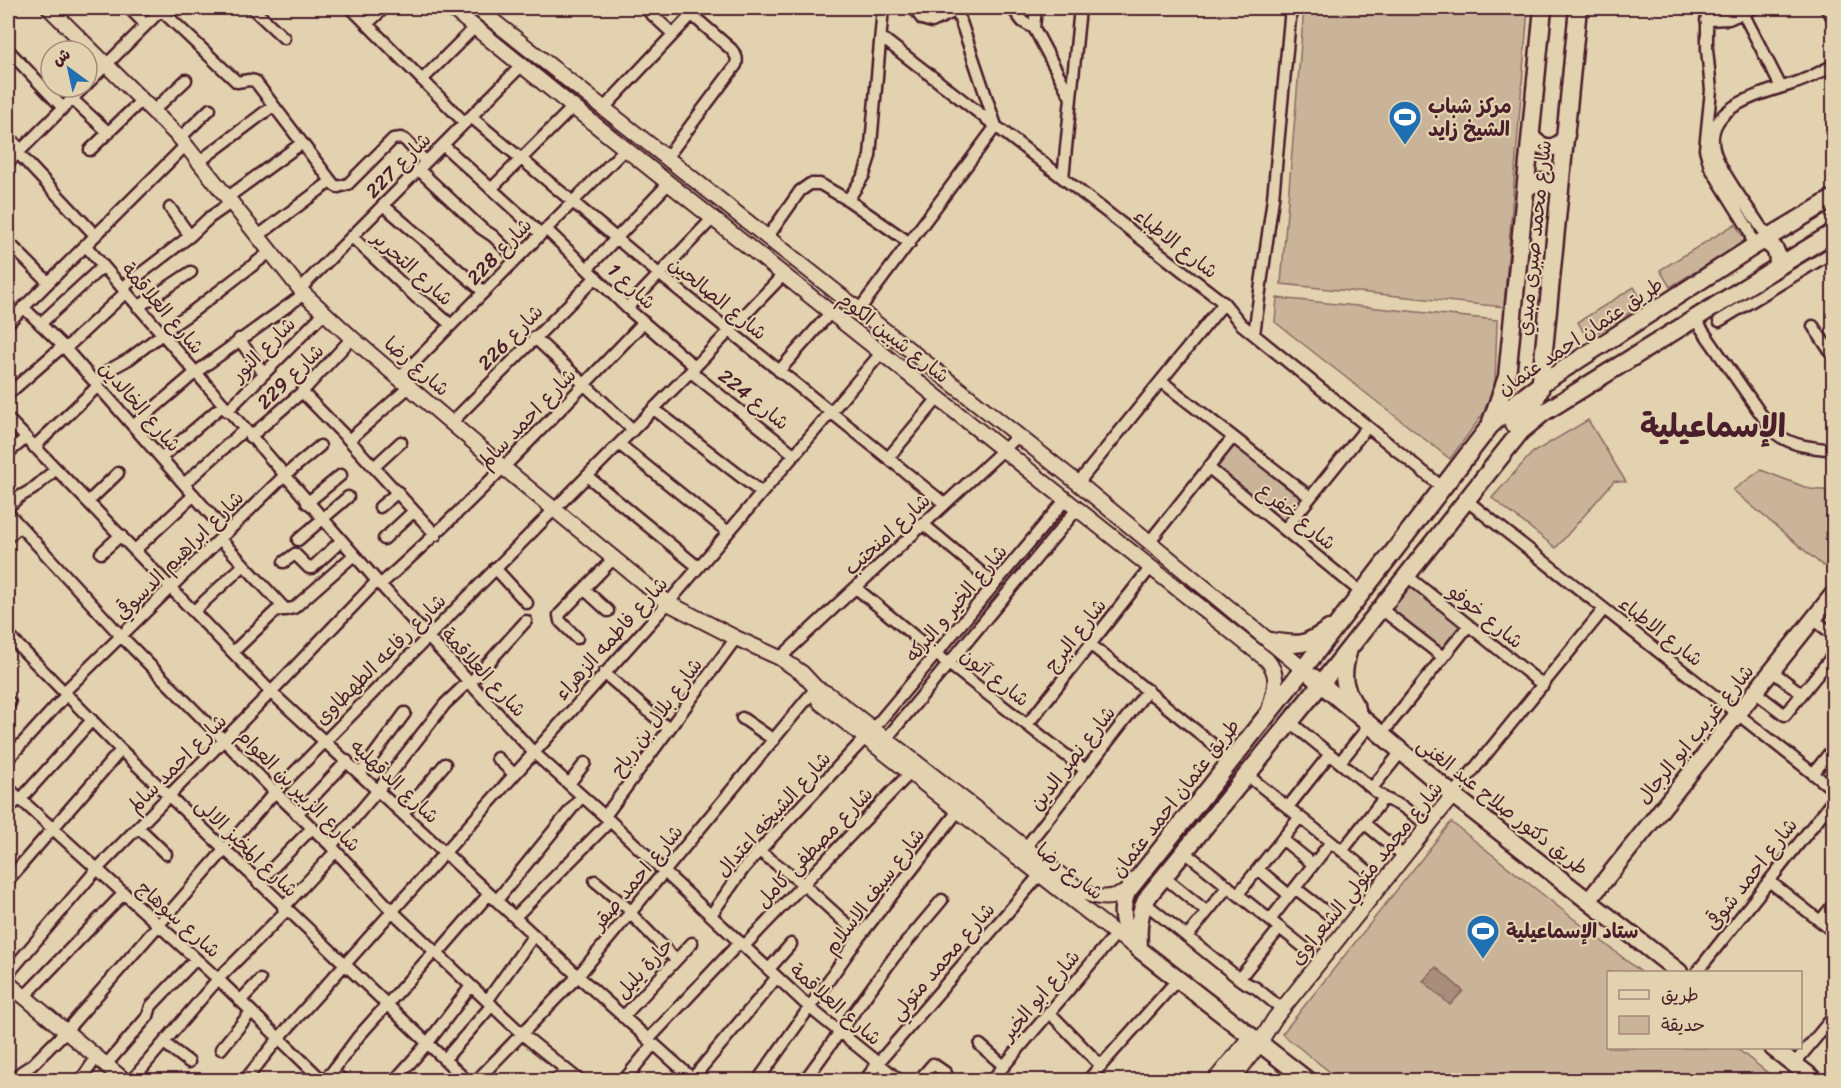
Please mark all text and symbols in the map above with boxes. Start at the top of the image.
north arrow [39,39,99,99]
text: ش [46,40,76,74]
place label: مركز شباب الشيخ زايد [1428,89,1512,147]
sports icon: مركز شباب الشيخ زايد [1387,99,1423,146]
street label: شارع 227 [357,124,440,207]
street label: شارع محمد صبرى مبدي [1507,138,1562,338]
street label: شارع الاطباء [1125,199,1226,288]
street label: شارع 228 [458,209,541,294]
street label: شارع التحرير [362,220,462,315]
street label: شارع الصالحين [660,247,775,350]
street label: شارع العلاقمة [112,254,213,363]
street label: شارع 1 [599,254,664,319]
street label: طريق عثمان احمد عثمان [1490,267,1671,405]
street label: شارع شبين الكوم [830,282,957,393]
street label: شارع 226 [469,296,552,379]
street label: شارع النور [221,308,305,392]
street label: شارع رضا [376,327,458,405]
street label: شارع 229 [248,335,333,418]
street label: شارع الخالدين [89,352,190,460]
street label: شارع احمد سالم [470,359,585,477]
street label: شارع 224 [710,359,797,439]
district label: الإسماعيلية [1640,398,1786,455]
street label: شارع خفرع [1249,473,1344,560]
street label: شارع ابراهيم الدسوقي [106,482,253,629]
street label: شارع امنحتب [835,484,939,584]
street label: شارع الخير و البركه [896,536,1017,671]
street label: شارع فاطمه الزهراء [546,568,677,709]
street label: شارع خوفو [1439,574,1531,658]
street label: شارع رفاعه الطهطاوى [306,585,455,734]
street label: شارع الاطباء [1610,587,1711,676]
street label: شارع البرج [1035,590,1116,680]
street label: شارع العلاقمة [432,619,535,726]
street label: شارع آتون [952,639,1037,716]
street label: شارع بلال بن رباح [601,650,712,784]
street label: شارع غريب ابو الرجال [1627,656,1763,813]
street label: شارع نصر الدين [1020,698,1125,819]
street label: شارع احمد سالم [119,705,236,822]
street label: طريق عثمان احمد عثمان [1102,711,1249,886]
street label: شارع الزبير بن العوام [228,720,369,861]
street label: طريق دكتور صلاح عبد الغنى [1409,728,1596,885]
street label: شارع الدقهليه [342,730,448,833]
street label: شارع الشيخه اعتدال [707,743,840,886]
street label: شارع محمد متولي الشعراوى [1281,773,1452,973]
street label: شارع مصطفى كامل [747,778,882,917]
street label: شارع المخبز الالى [187,788,307,906]
street label: شارع احمد شوقى [1696,810,1807,939]
street label: شارع احمد صقر [581,816,692,940]
street label: شارع سيف الاسلام [815,820,934,963]
street label: شارع رضا [1028,833,1111,909]
street label: شارع سوهاج [128,872,229,967]
street label: شارع محمد متولي [881,894,1004,1029]
sports icon: ستاد الإسماعيلية [1465,913,1501,960]
place label: ستاد الإسماعيلية [1506,914,1638,949]
street label: حارة يليل [606,929,683,1008]
street label: شارع ابو الخير [990,942,1089,1051]
street label: شارع العلاقمة [781,954,890,1055]
legend [1607,971,1802,1049]
text: طريق [1661,979,1699,1011]
text: حديقة [1661,1009,1705,1041]

